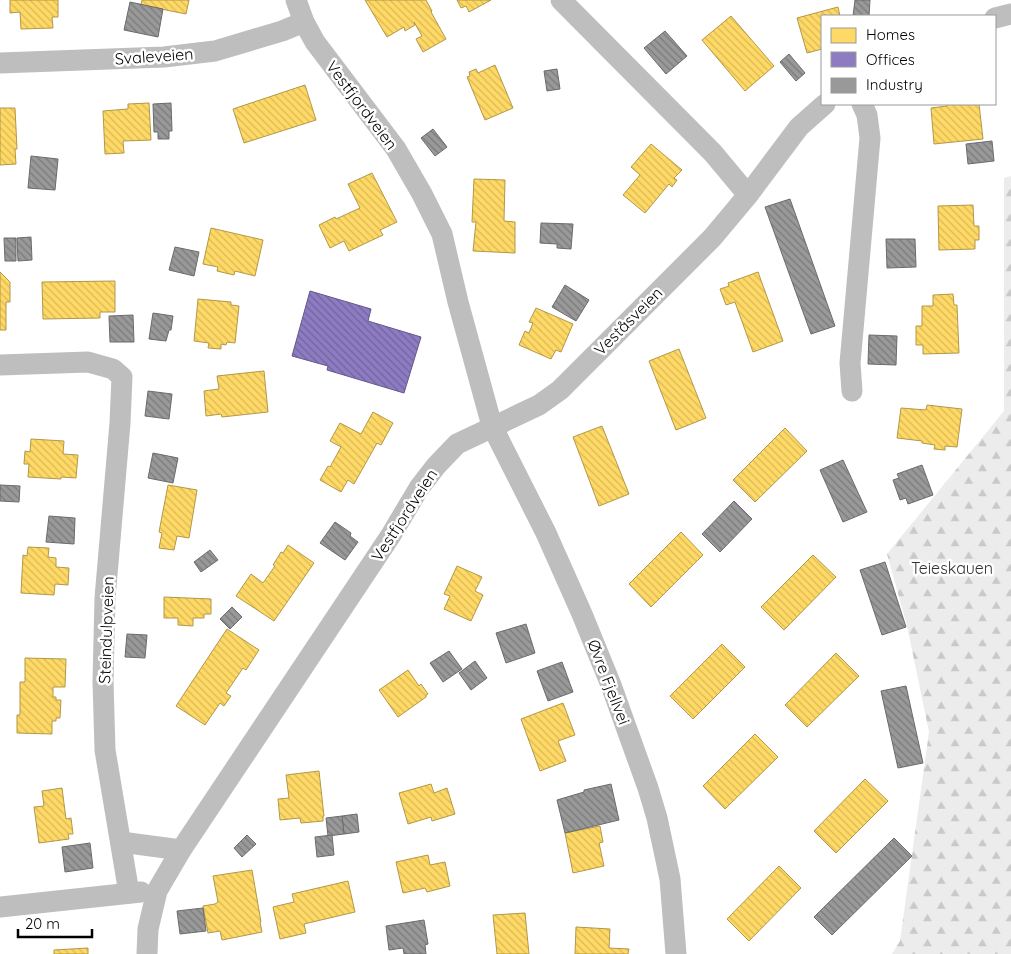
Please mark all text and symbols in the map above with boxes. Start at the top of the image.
legend [821,15,996,105]
text: Homes [866,25,915,44]
street label: Svaleveien [114,43,194,69]
text: Offices [866,50,915,69]
street label: Vestfjordveien [322,57,402,153]
text: Industry [866,75,923,94]
street label: Veståsveien [590,283,666,359]
street label: Vestfjordveien [367,465,441,565]
park label: Teieskauen [911,558,993,578]
street label: Steindulpveien [94,576,118,684]
street label: Øvre Fjellvei [584,637,634,727]
scale bar [18,906,91,938]
text: 20 m [25,914,60,933]

